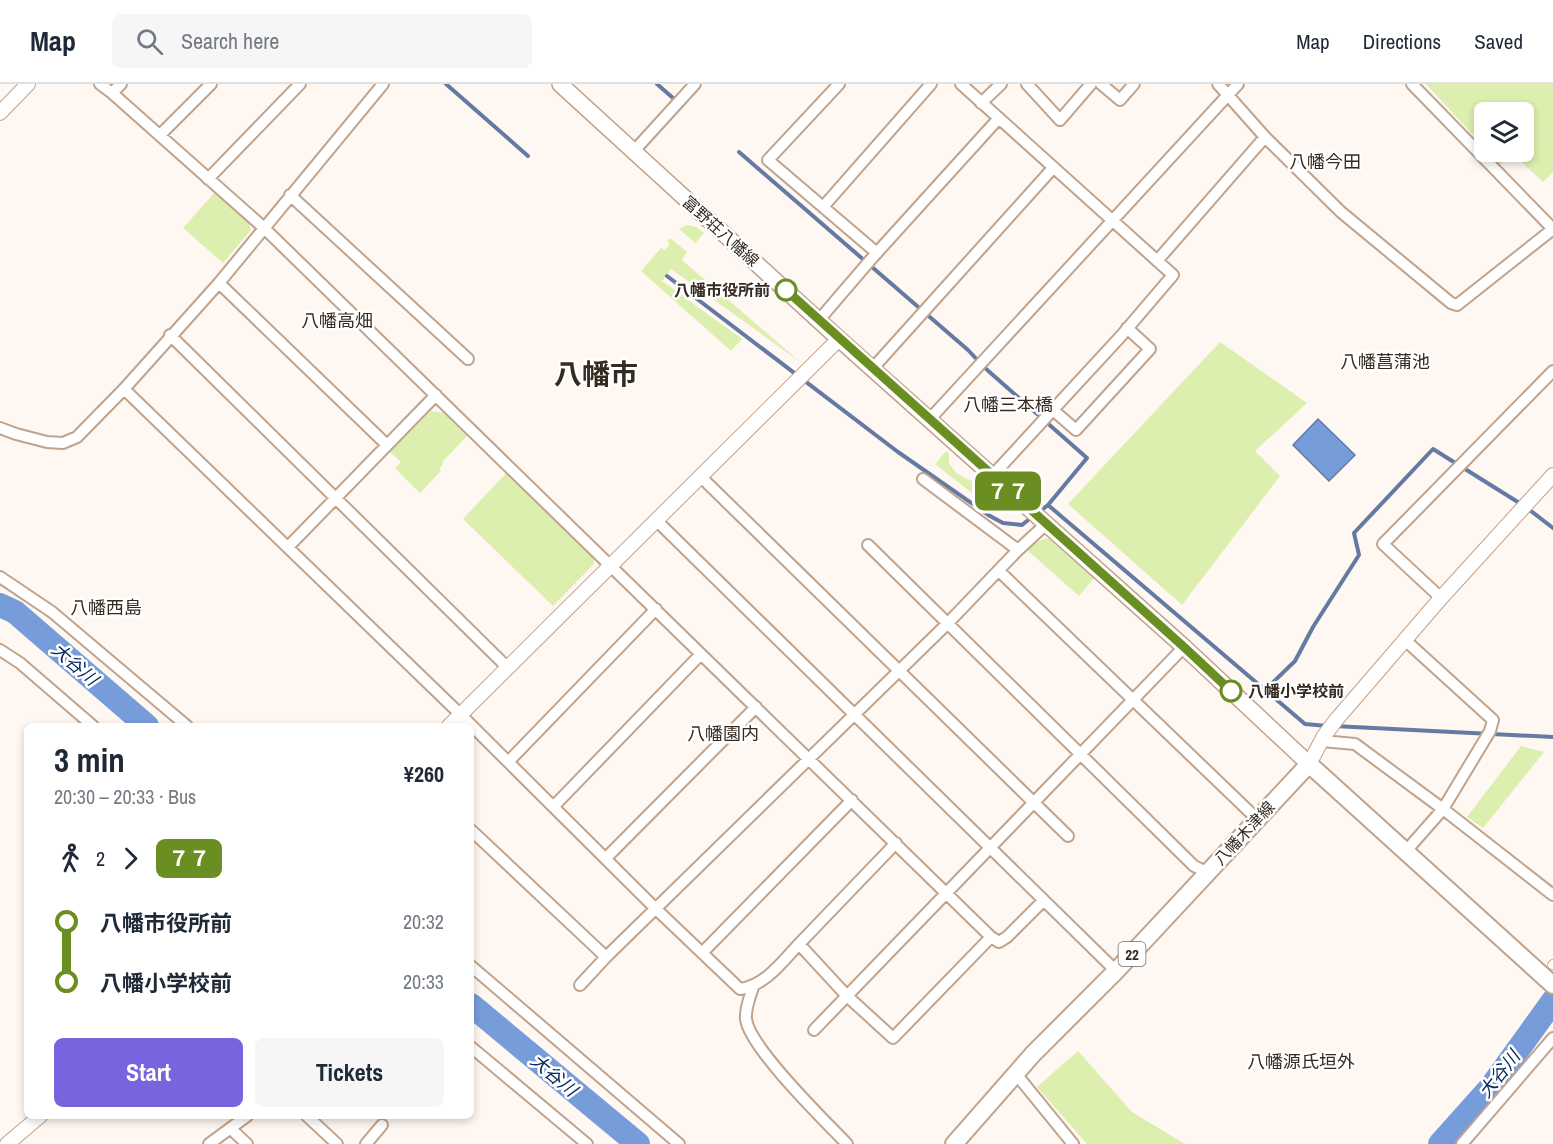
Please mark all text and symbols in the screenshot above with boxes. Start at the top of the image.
search box [112,14,532,68]
text: Map [30,22,76,60]
icon: search [133,25,166,58]
text: Search here [181,26,279,56]
text: Map [1296,27,1330,56]
text: Directions [1363,27,1441,56]
text: Saved [1474,27,1523,56]
map controls [1474,102,1534,162]
button: layers [1474,102,1534,162]
district label: 八幡今田 [1289,149,1361,174]
street label: 富野荘八幡線 [678,191,764,271]
place label: 八幡市役所前 [674,279,770,301]
marker: 八幡市役所前 [775,279,797,301]
district label: 八幡高畑 [301,308,373,333]
district label: 八幡菖蒲池 [1340,349,1430,374]
district label: 八幡市 [554,355,638,393]
district label: 八幡三本橋 [963,392,1053,417]
line badge: ７７ [981,472,1035,510]
text: ７７ [987,477,1029,506]
district label: 八幡西島 [70,595,142,620]
water label: 大谷川 [46,637,105,692]
marker: 八幡小学校前 [1220,680,1242,702]
place label: 八幡小学校前 [1248,680,1344,702]
district label: 八幡園内 [687,721,759,746]
text: 3 min [54,738,125,782]
text: ¥260 [404,759,444,789]
text: 20:30 – 20:33 · Bus [54,783,196,810]
street label: 八幡木津線 [1209,796,1279,870]
icon: walk [54,842,87,875]
icon: forward [114,842,147,875]
text: ７７ [168,844,210,873]
text: 2 [96,845,105,872]
text: 八幡市役所前 [100,908,232,938]
text: 20:32 [403,908,444,935]
road number: 22 [1118,942,1146,966]
text: 八幡小学校前 [100,968,232,998]
text: 20:33 [403,968,444,995]
button: Start [54,1038,243,1107]
button: Tickets [255,1038,444,1107]
water label: 大谷川 [1473,1043,1527,1103]
water label: 大谷川 [525,1048,584,1103]
district label: 八幡源氏垣外 [1247,1049,1355,1074]

